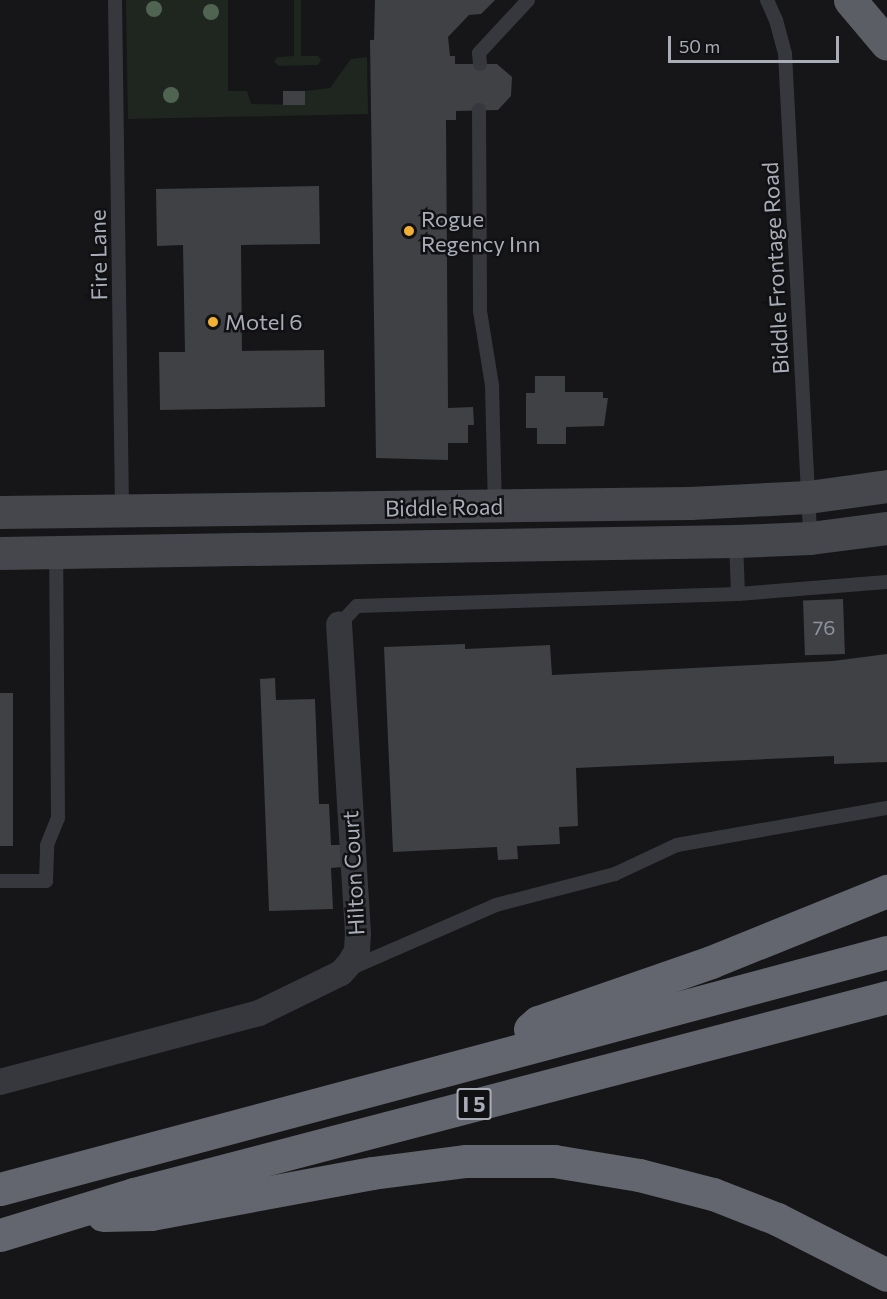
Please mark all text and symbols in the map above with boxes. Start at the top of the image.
scale bar [671,24,842,62]
text: 50 m [679,35,720,57]
street label: Biddle Frontage Road [756,161,794,375]
place label: Rogue Regency Inn [421,205,540,256]
street label: Fire Lane [84,209,112,301]
marker: Rogue Regency Inn [402,224,416,238]
place label: Motel 6 [225,309,303,335]
marker: Motel 6 [206,315,220,329]
street label: Biddle Road [385,493,503,521]
house number: 76 [813,615,835,639]
street label: Hilton Court [337,810,369,936]
road number: I 5 [456,1086,492,1122]

